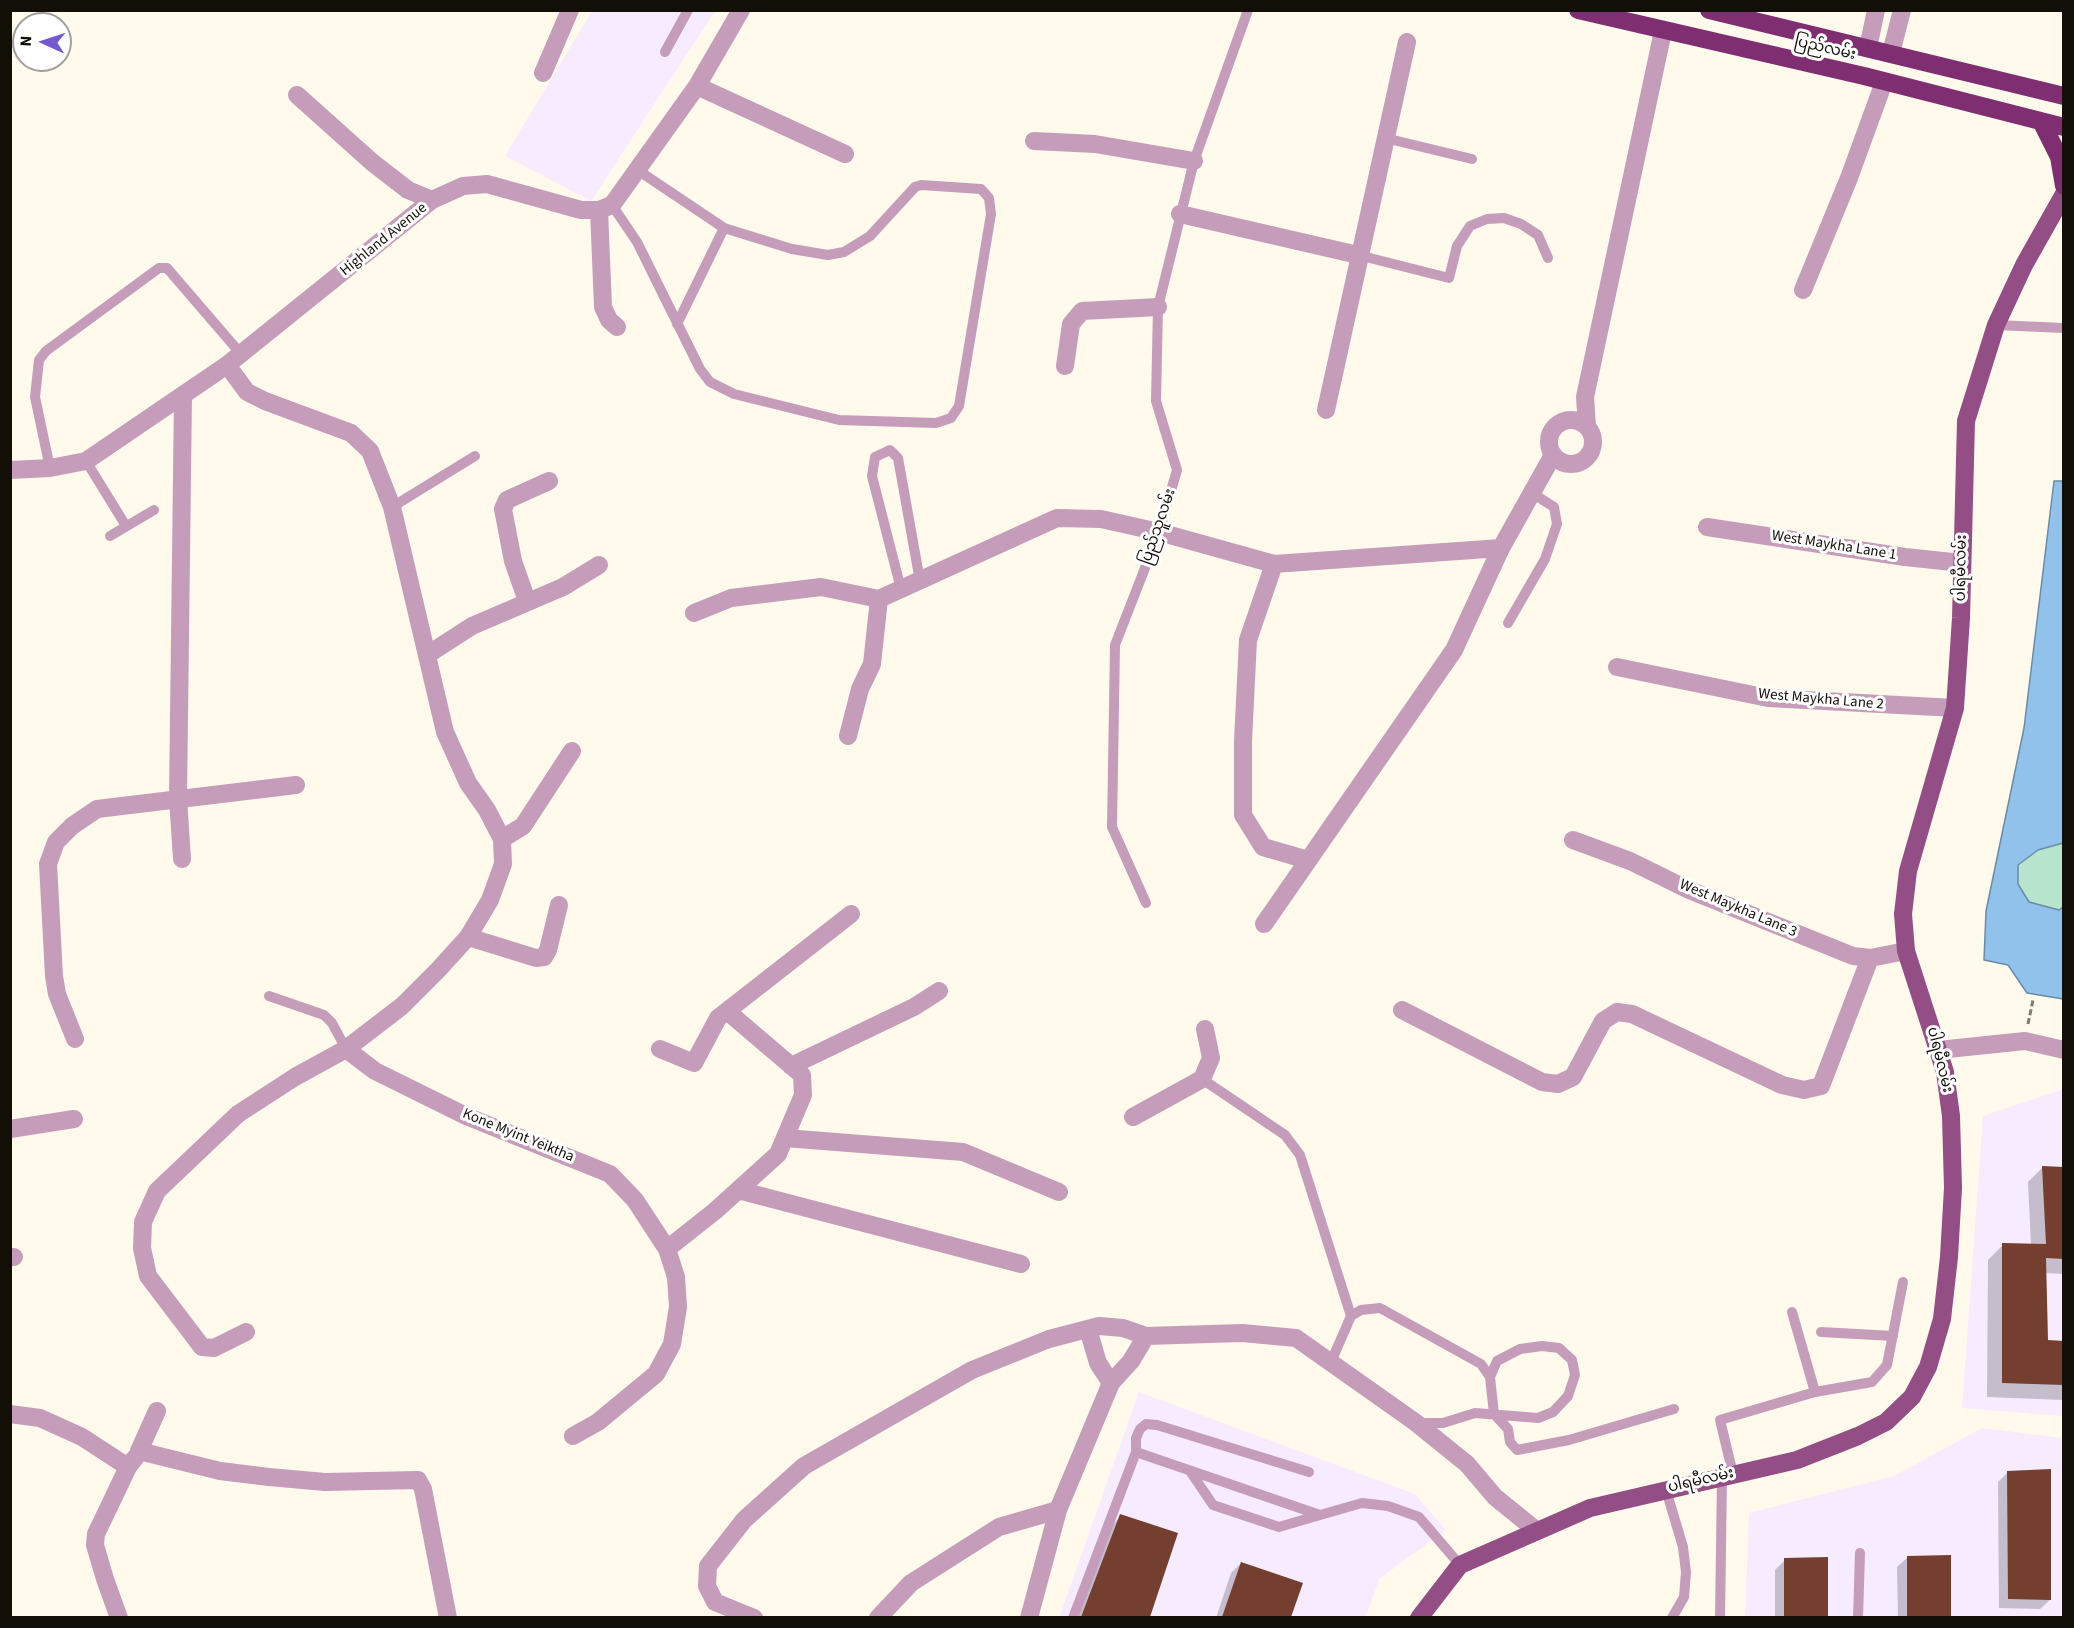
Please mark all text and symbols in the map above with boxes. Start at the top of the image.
north arrow [12,12,72,72]
street label: ပြည်လမ်း [1793,33,1857,65]
text: N [15,35,37,47]
street label: Highland Avenue [337,200,431,280]
street label: ပြည်သူလမ်း [1138,487,1180,567]
street label: West Maykha Lane 1 [1770,527,1898,565]
street label: ပါရမီလမ်း [1952,534,1972,602]
street label: West Maykha Lane 2 [1758,686,1884,714]
street label: West Maykha Lane 3 [1677,876,1799,942]
street label: ပါရမီလမ်း [1922,1025,1956,1095]
street label: Kone Myint Yeiktha [460,1105,576,1167]
street label: ပါရမီလမ်း [1666,1465,1736,1497]

